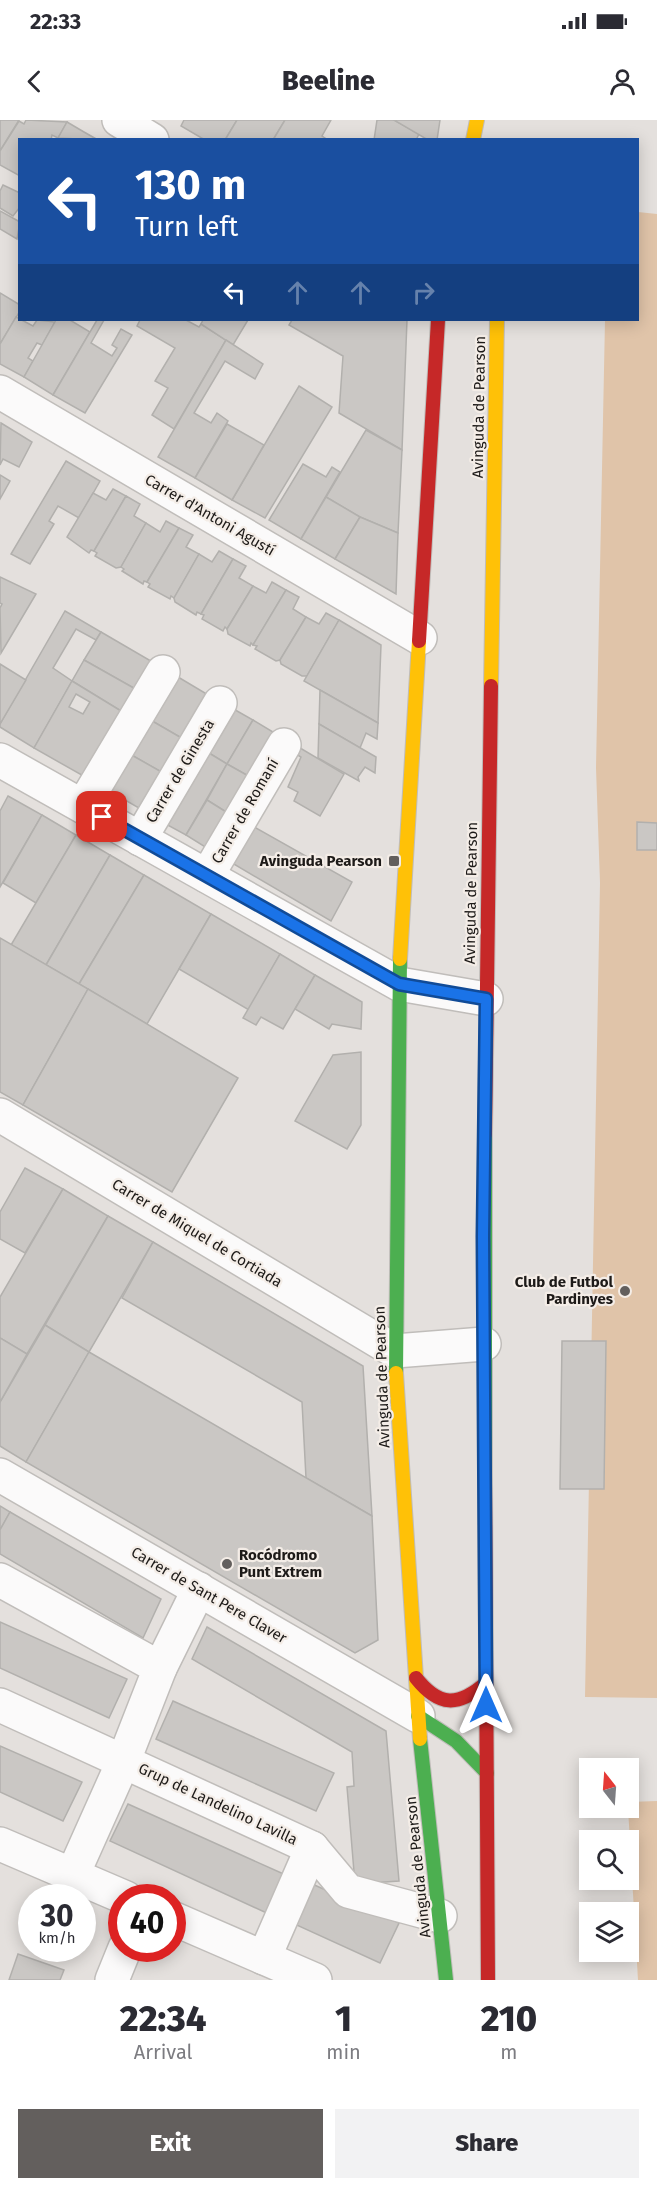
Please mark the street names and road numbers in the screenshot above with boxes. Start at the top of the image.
street label: Avinguda de Pearson [469,336,489,478]
street label: Carrer d'Antoni Agustí [142,470,278,560]
street label: Carrer de Ginesta [142,716,218,826]
street label: Carrer de Romaní [208,755,282,867]
street label: Avinguda de Pearson [461,822,481,964]
street label: Carrer de Miquel de Cortiada [109,1175,285,1291]
street label: Avinguda de Pearson [371,1306,393,1448]
street label: Carrer de Sant Pere Claver [128,1543,290,1647]
street label: Grup de Landelino Lavilla [136,1759,300,1849]
street label: Avinguda de Pearson [402,1795,434,1939]

